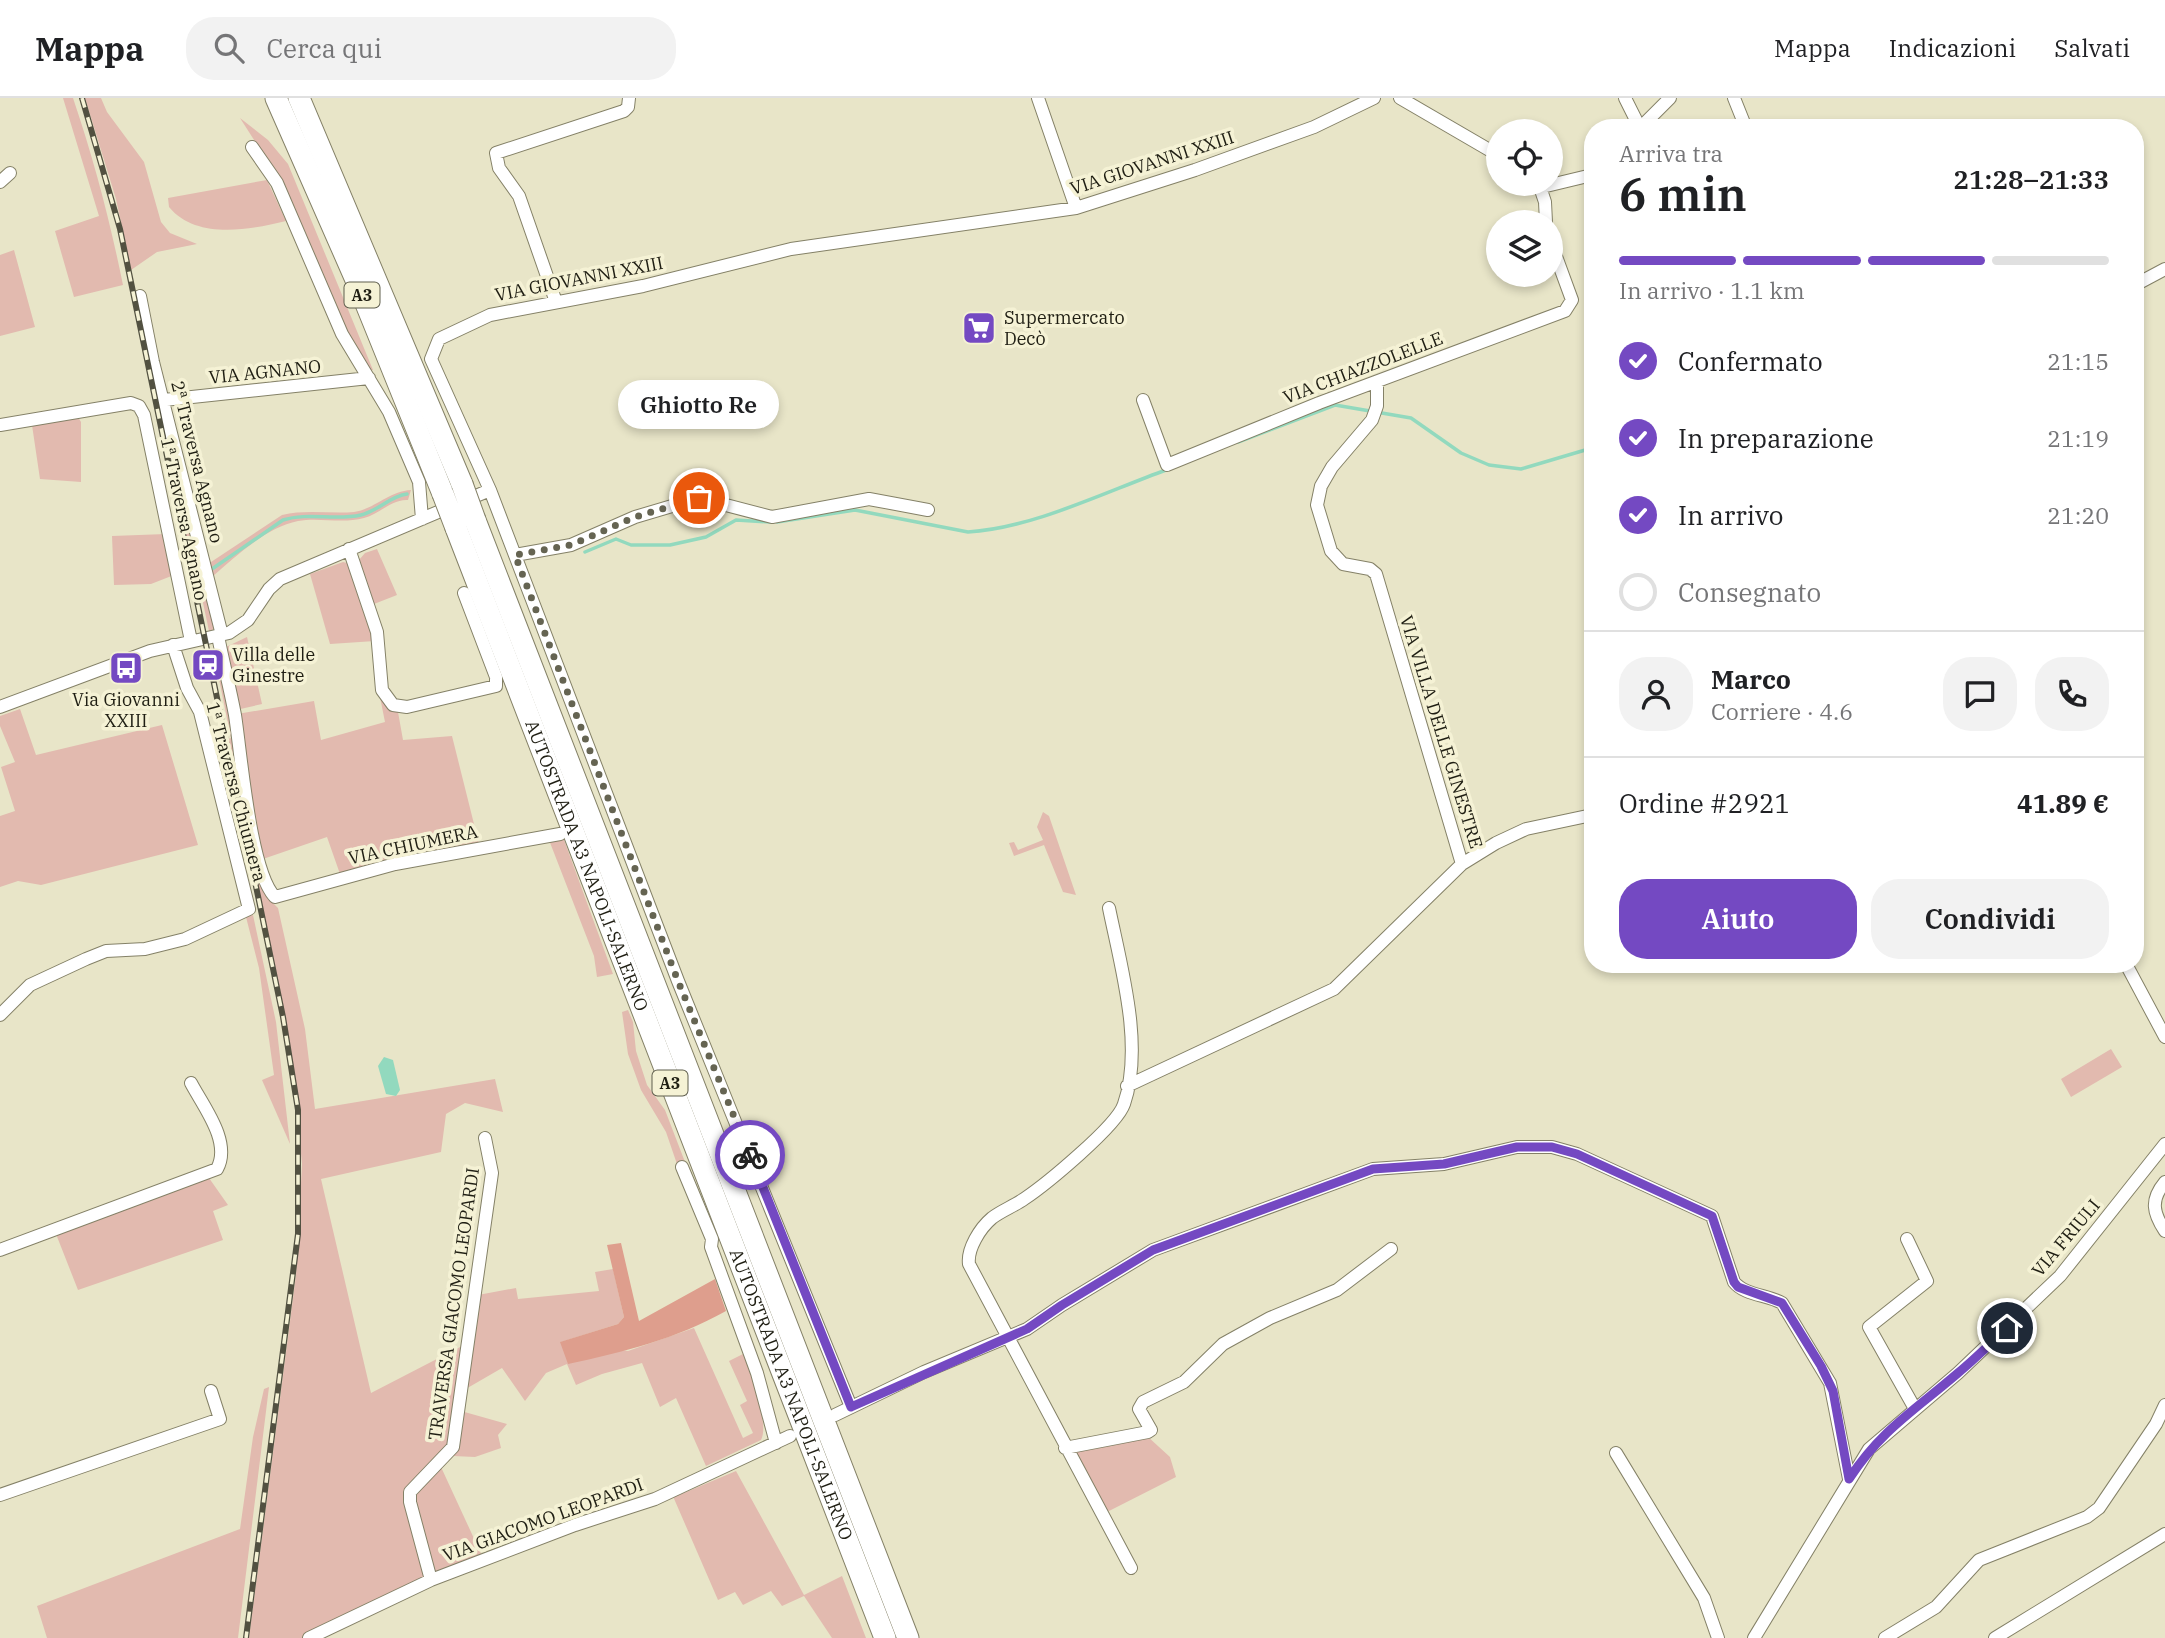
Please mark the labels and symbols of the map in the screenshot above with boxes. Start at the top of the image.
street label: VIA GIOVANNI XXIII [1067,125,1237,200]
street label: VIA GIOVANNI XXIII [493,251,665,306]
road number: A3 [344,282,380,308]
place label: Supermercato Decò [1004,306,1125,350]
supermarket icon: Supermercato Decò [960,309,998,347]
street label: VIA CHIAZZOLELLE [1280,326,1446,409]
street label: VIA AGNANO [208,354,322,389]
street label: 2ª Traversa Agnano [166,379,229,545]
callout: Ghiotto Re [618,379,780,428]
street label: 1ª Traversa Agnano [156,435,213,603]
pin [669,468,729,528]
street label: VIA VILLA DELLE GINESTRE [1395,612,1488,851]
place label: Villa delle Ginestre [232,643,315,687]
station icon: Villa delle Ginestre [189,646,227,684]
bus stop icon: Via Giovanni XXIII [107,649,145,687]
place label: Via Giovanni XXIII [72,688,180,732]
street label: 1ª Traversa Chiumera [201,699,272,885]
street label: AUTOSTRADA A3 NAPOLI-SALERNO [520,716,654,1014]
street label: VIA CHIUMERA [346,819,480,869]
road number: A3 [652,1071,688,1096]
courier [715,1120,785,1190]
street label: TRAVERSA GIACOMO LEOPARDI [423,1166,484,1442]
street label: VIA FRIULI [2026,1194,2105,1281]
street label: AUTOSTRADA A3 NAPOLI-SALERNO [725,1245,858,1543]
pin [1977,1298,2037,1358]
street label: VIA GIACOMO LEOPARDI [439,1472,646,1567]

